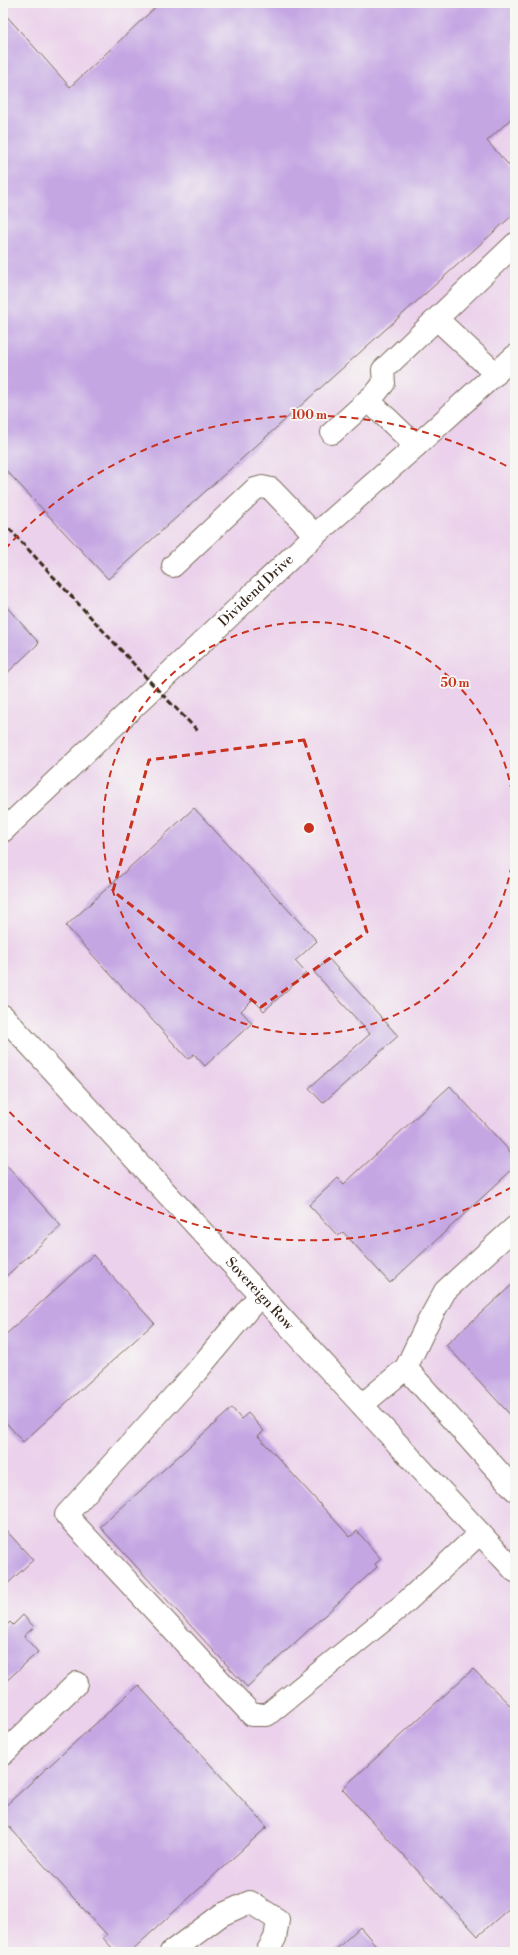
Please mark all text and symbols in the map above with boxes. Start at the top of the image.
text: 100 m [291,408,327,423]
street label: Dividend Drive [215,551,298,631]
text: 50 m [440,676,470,691]
centre of rings [302,821,316,835]
street label: Sovereign Row [221,1254,298,1334]

